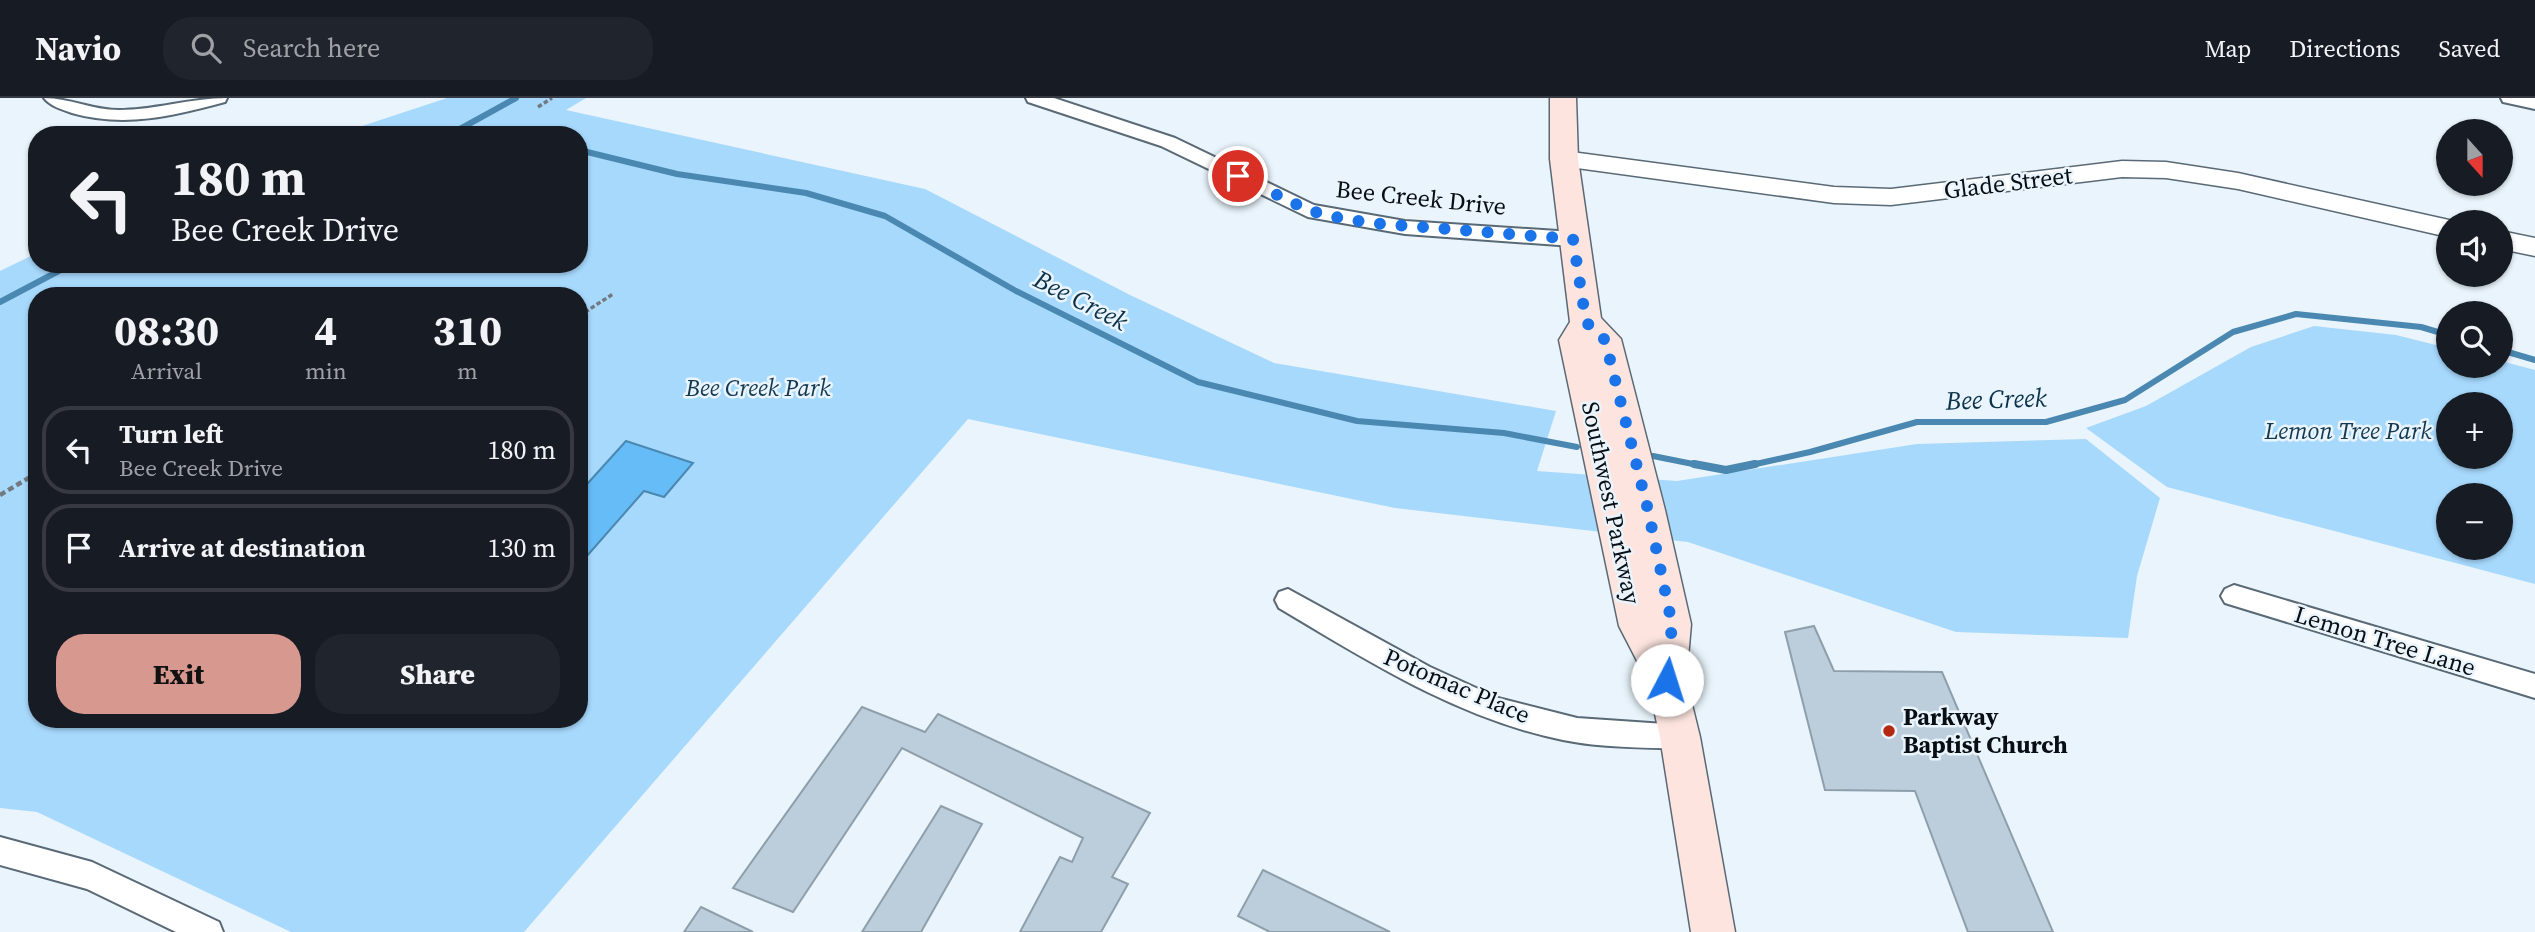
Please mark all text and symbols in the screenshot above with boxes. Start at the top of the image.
search box [163,17,653,80]
text: Navio [35,26,121,71]
icon: search [187,29,225,67]
text: Search here [243,30,380,66]
text: Map [2204,32,2251,65]
text: Directions [2289,32,2400,65]
text: Saved [2438,32,2500,65]
north arrow [2436,119,2513,196]
map controls [2436,119,2513,560]
text: 180 m [171,144,306,211]
pin [1208,146,1268,206]
icon: left [56,154,147,245]
icon: arrive [1219,157,1257,195]
street label: Glade Street [1942,158,2074,207]
street label: Bee Creek Drive [1334,172,1508,223]
text: Bee Creek Drive [171,208,399,252]
button: sound [2436,210,2513,287]
water label: Bee Creek [1027,261,1135,339]
text: 08:30 [114,301,219,359]
text: 4 [314,301,337,359]
text: 310 [433,301,502,359]
button: search [2436,301,2513,378]
text: Arrival [131,355,202,387]
text: min [305,355,347,387]
text: m [457,355,478,387]
park label: Bee Creek Park [684,371,831,404]
water label: Bee Creek [1944,379,2048,419]
button: + [2436,392,2513,469]
street label: Southwest Parkway [1574,399,1649,608]
park label: Lemon Tree Park [2264,414,2432,447]
text: Turn left [119,416,223,452]
icon: left [60,431,98,469]
text: 180 m [488,432,556,468]
text: Bee Creek Drive [119,452,283,484]
button: − [2436,483,2513,560]
icon: arrive [60,529,98,567]
text: Arrive at destination [119,530,366,566]
text: 130 m [488,530,556,566]
street label: Lemon Tree Lane [2290,597,2480,684]
button: Exit [56,634,301,714]
button: Share [315,634,560,714]
street label: Potomac Place [1379,640,1535,731]
position arrow [1630,643,1704,717]
place label: Parkway Baptist Church [1903,700,2068,761]
marker: Parkway Baptist Church [1881,723,1897,739]

